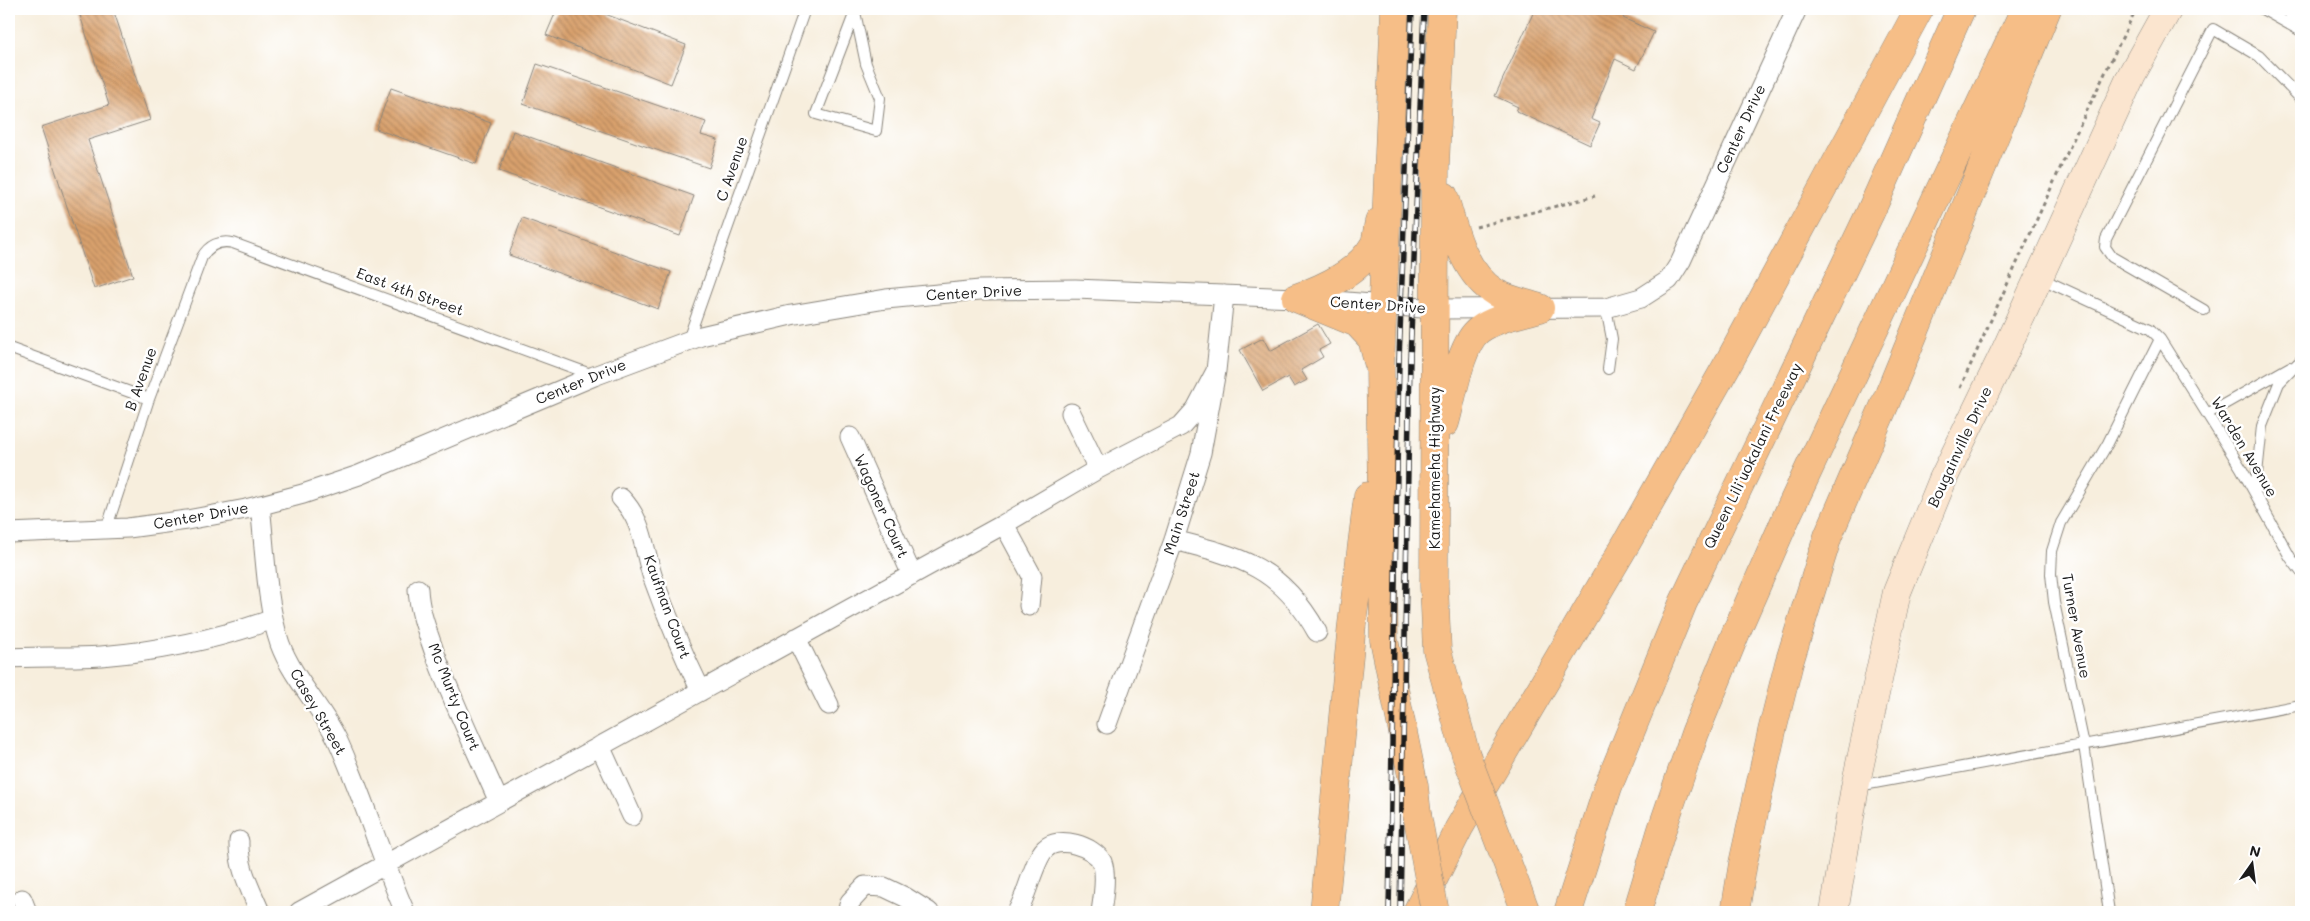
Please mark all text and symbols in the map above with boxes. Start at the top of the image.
street label: Center Drive [1711,81,1769,176]
street label: C Avenue [711,134,751,204]
street label: East 4th Street [354,262,467,320]
street label: Center Drive [925,279,1022,305]
street label: Center Drive [1329,291,1427,317]
street label: B Avenue [119,344,161,413]
street label: Center Drive [532,354,629,408]
street label: Queen Liliʻuokalani Freeway [1698,359,1806,552]
street label: Bougainville Drive [1922,383,1996,510]
street label: Kamehameha Highway [1424,387,1444,549]
street label: Warden Avenue [2207,393,2283,500]
street label: Wagoner Court [850,450,914,561]
street label: Main Street [1158,468,1204,557]
street label: Center Drive [152,497,250,533]
street label: Kaufman Court [640,552,696,661]
street label: Turner Avenue [2058,572,2096,680]
street label: Mc Murty Court [424,640,486,753]
street label: Casey Street [286,664,352,759]
north arrow [2228,838,2278,888]
text: N [2248,840,2263,861]

